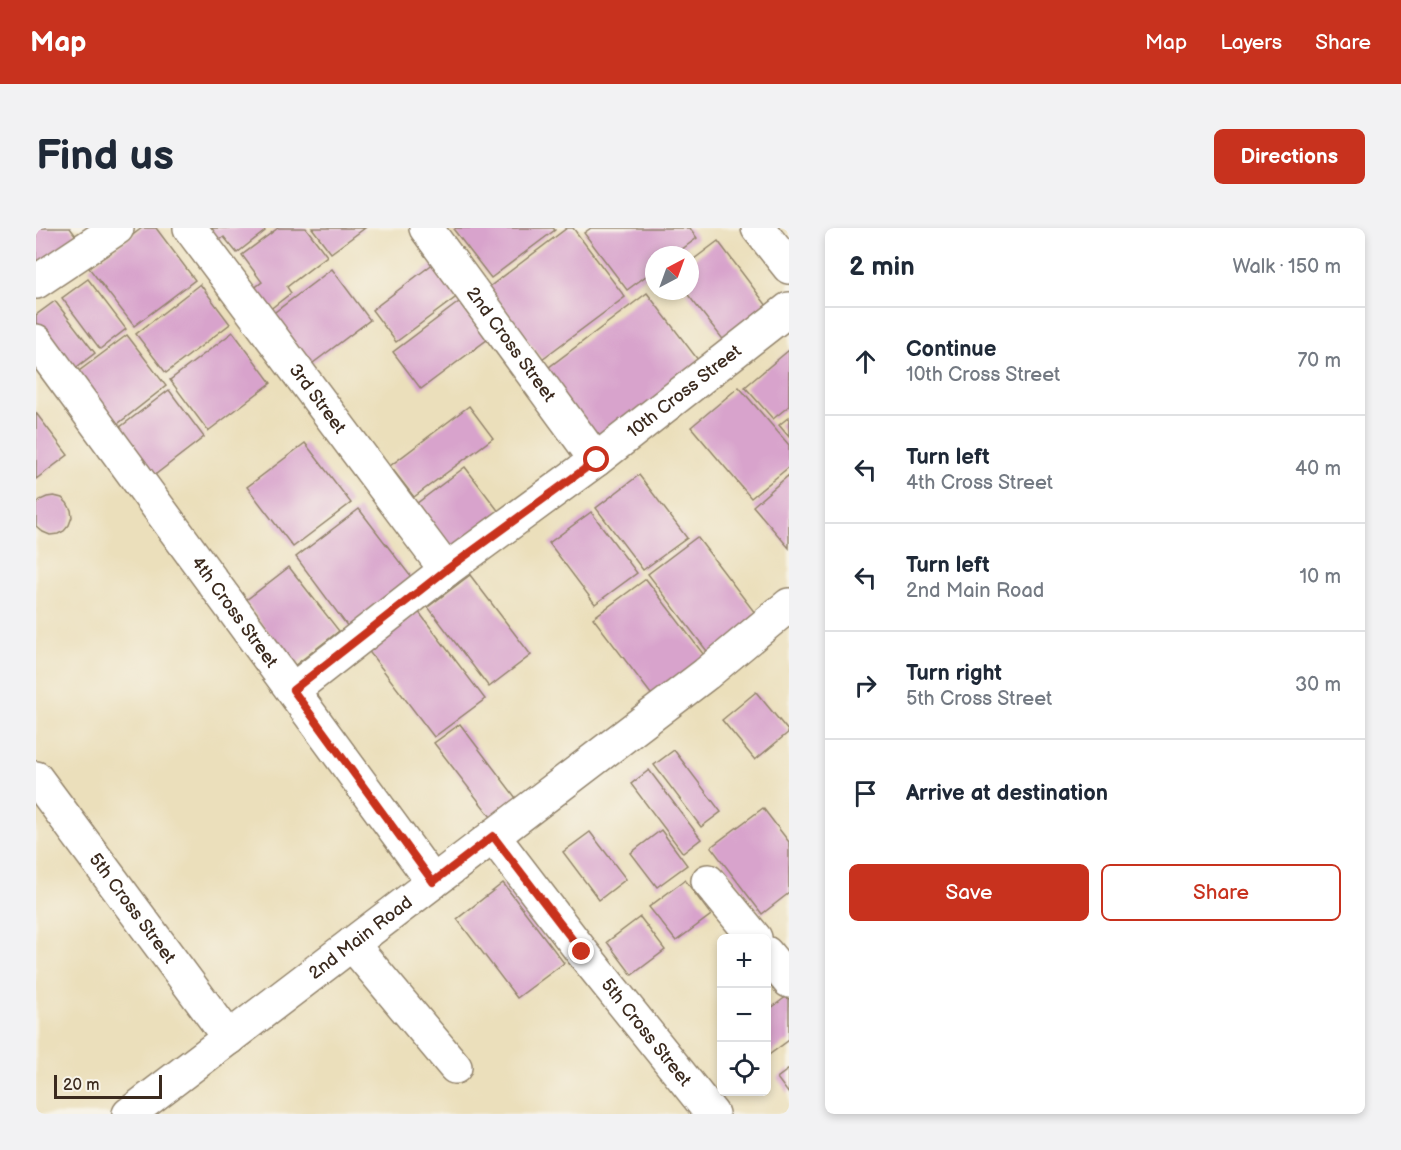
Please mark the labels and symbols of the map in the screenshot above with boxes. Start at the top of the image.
north arrow [645,246,699,300]
street label: 2nd Cross Street [462,283,560,406]
street label: 10th Cross Street [623,340,746,443]
street label: 3rd Street [284,360,350,438]
route start [583,446,609,472]
street label: 4th Cross Street [187,553,282,672]
street label: 5th Cross Street [84,849,180,968]
street label: 2nd Main Road [305,892,417,984]
route end [568,938,594,964]
street label: 5th Cross Street [597,975,696,1091]
scale bar [54,1072,162,1100]

